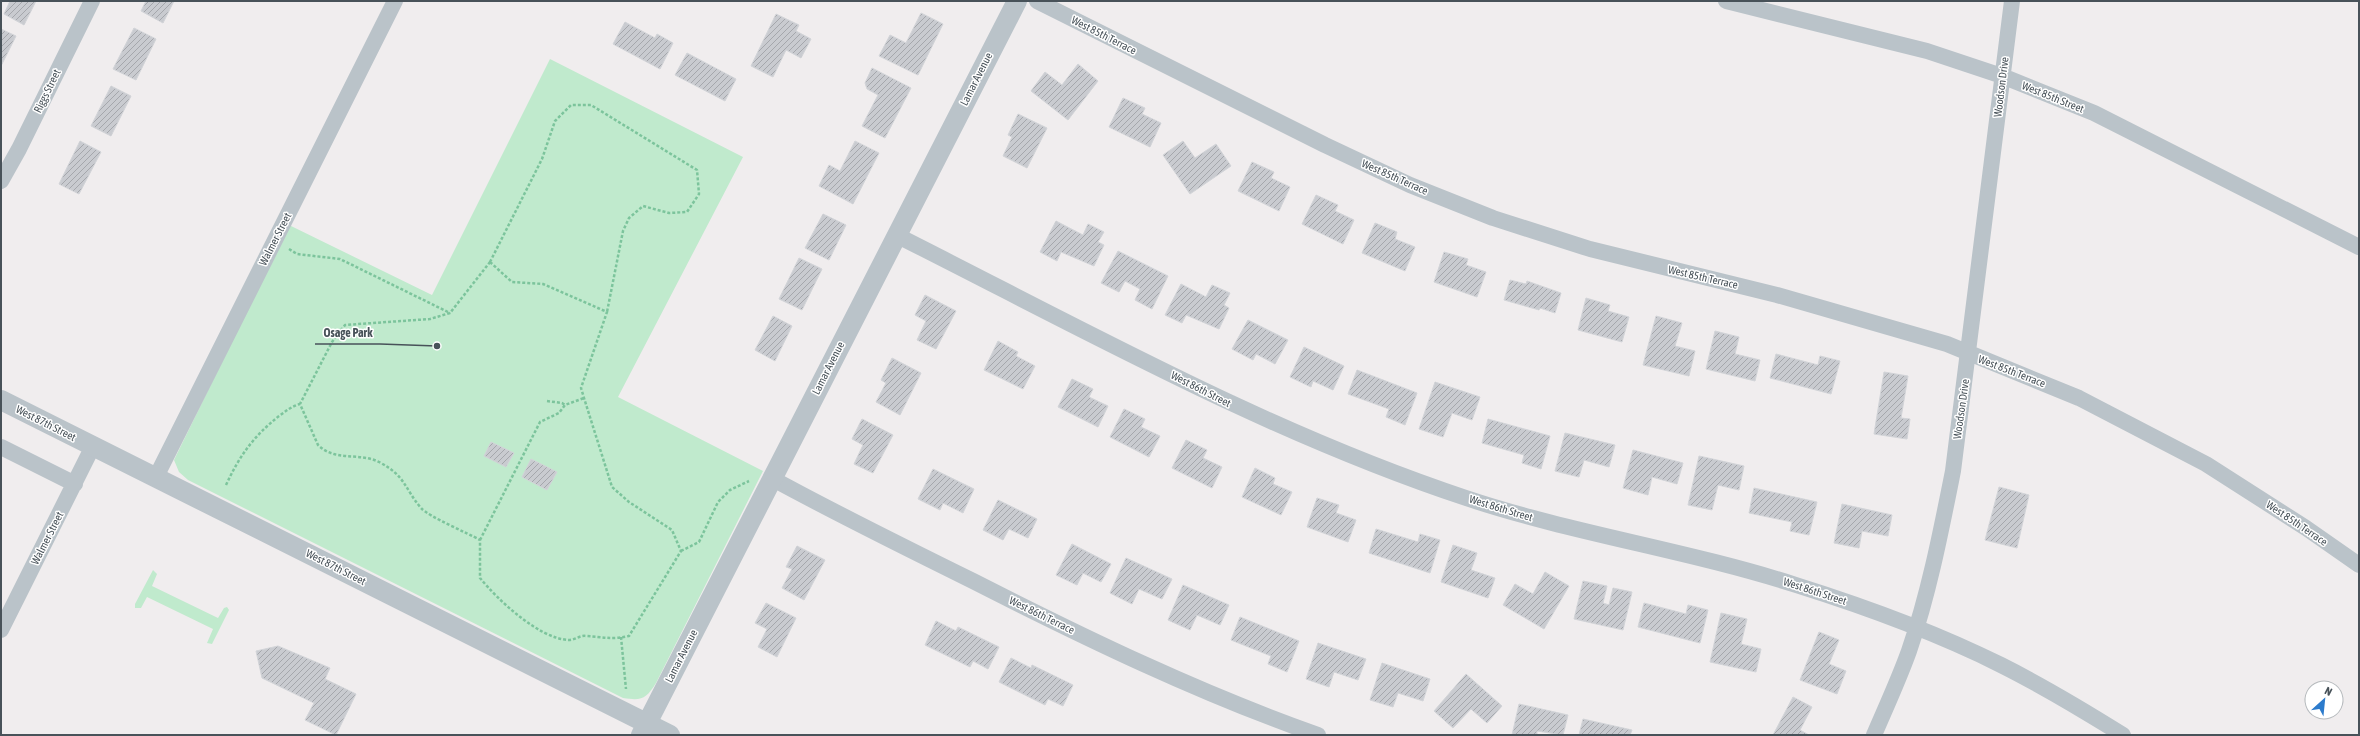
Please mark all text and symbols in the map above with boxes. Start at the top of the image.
street label: West 85th Terrace [1070,13,1138,57]
street label: Lamar Avenue [958,51,994,107]
street label: Woodson Drive [1991,56,2011,118]
street label: Riggs Street [31,67,63,115]
street label: West 85th Street [2020,79,2086,115]
street label: West 85th Terrace [1360,157,1430,197]
street label: Walmer Street [257,211,293,267]
street label: West 85th Terrace [1667,263,1739,291]
callout: Osage Park [315,320,380,344]
text: Osage Park [324,326,373,340]
street label: Lamar Avenue [810,340,846,396]
street label: West 85th Terrace [1977,353,2047,389]
street label: West 86th Street [1169,369,1233,409]
street label: Woodson Drive [1951,378,1971,440]
street label: West 87th Street [14,403,78,443]
street label: West 86th Street [1468,493,1534,523]
street label: West 85th Terrace [2264,498,2330,548]
street label: Walmer Street [29,510,65,566]
street label: West 87th Street [304,547,368,587]
street label: West 86th Street [1782,575,1848,607]
street label: West 86th Terrace [1007,594,1077,636]
street label: Lamar Avenue [663,628,699,684]
north arrow [2304,680,2344,720]
text: N [2323,684,2334,698]

